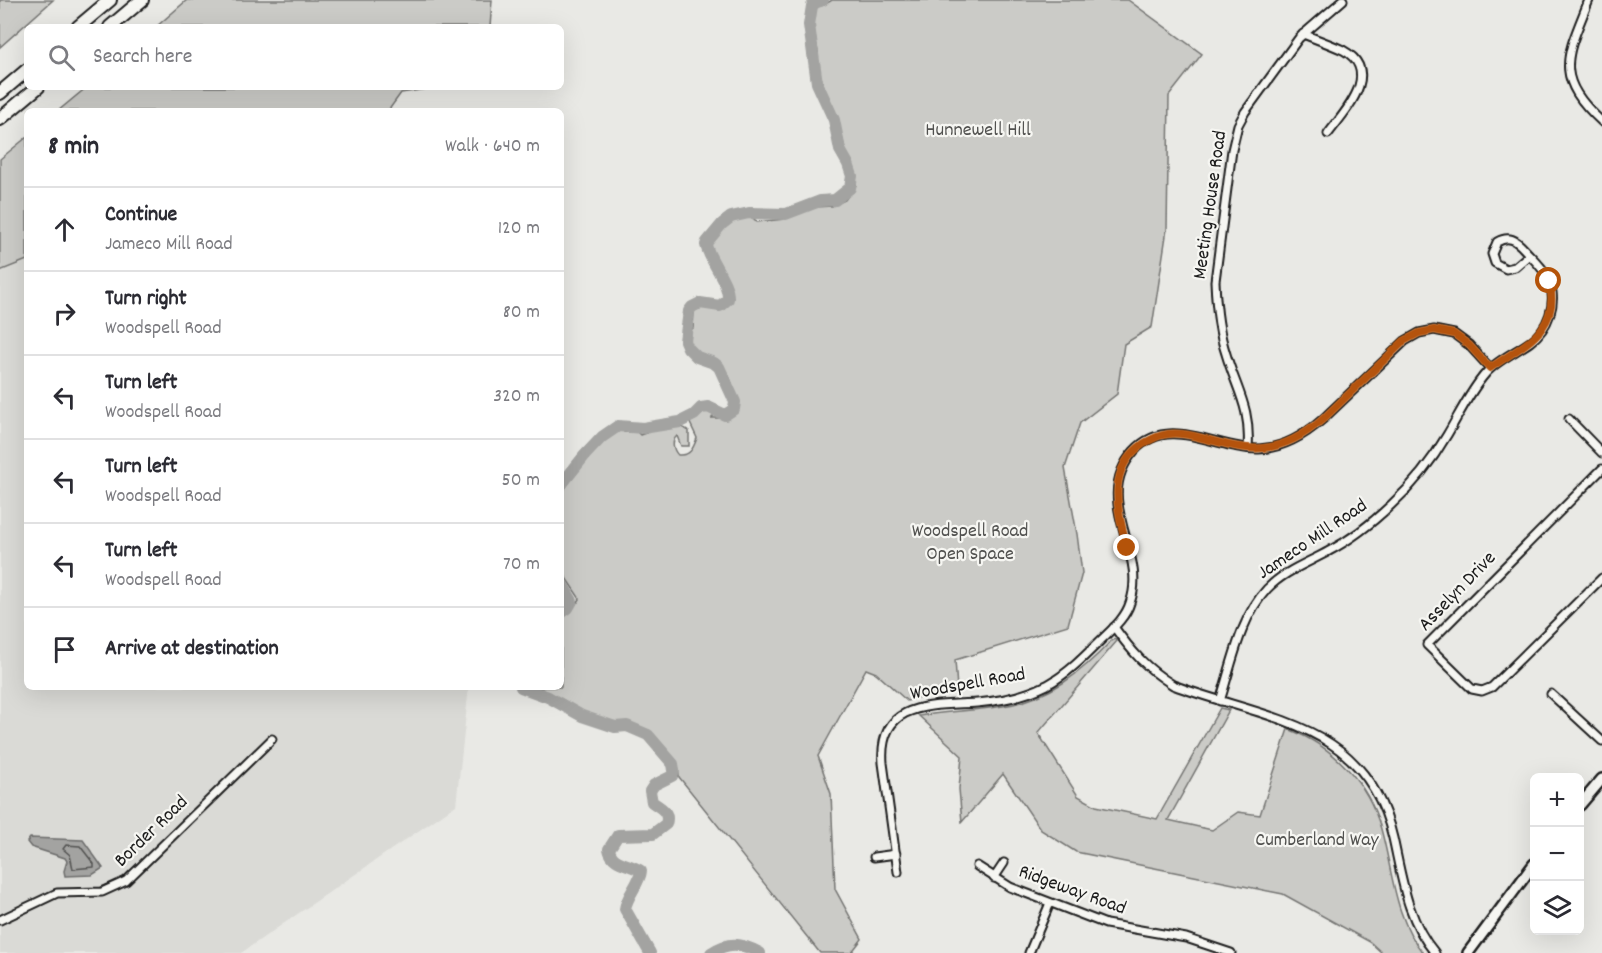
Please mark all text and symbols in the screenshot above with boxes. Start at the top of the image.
search box [24,24,564,90]
icon: search [45,41,78,74]
text: Search here [93,42,192,73]
park label: Hunnewell Hill [925,117,1031,145]
text: 8 min [48,129,99,166]
street label: Meeting House Road [1187,129,1235,281]
text: Walk · 640 m [445,133,540,161]
text: Continue [105,200,177,231]
icon: ahead [48,213,81,246]
text: 120 m [498,215,540,243]
text: Jameco Mill Road [105,231,233,259]
route start [1535,267,1561,293]
text: Turn right [105,284,187,315]
icon: right [48,297,81,330]
text: 80 m [503,299,540,327]
text: Woodspell Road [105,315,222,343]
text: Turn left [105,368,177,399]
icon: left [48,381,81,414]
text: 320 m [493,383,540,411]
text: Woodspell Road [105,399,222,427]
text: Turn left [105,452,177,483]
icon: left [48,465,81,498]
text: 50 m [502,467,540,495]
text: Woodspell Road [105,483,222,511]
street label: Jameco Mill Road [1252,493,1374,587]
park label: Woodspell Road Open Space [912,518,1028,569]
route end [1113,534,1139,560]
text: Turn left [105,536,177,567]
street label: Asselyn Drive [1413,546,1504,638]
icon: left [48,549,81,582]
text: 70 m [503,551,540,579]
text: Woodspell Road [105,567,222,595]
icon: arrive [48,633,81,666]
text: Arrive at destination [105,634,279,665]
street label: Woodspell Road [908,661,1028,709]
map controls [1530,773,1584,935]
button: + [1530,773,1584,827]
street label: Border Road [109,789,195,875]
park label: Cumberland Way [1255,827,1380,855]
button: − [1530,827,1584,881]
street label: Ridgeway Road [1014,859,1130,923]
button: layers [1530,881,1584,935]

